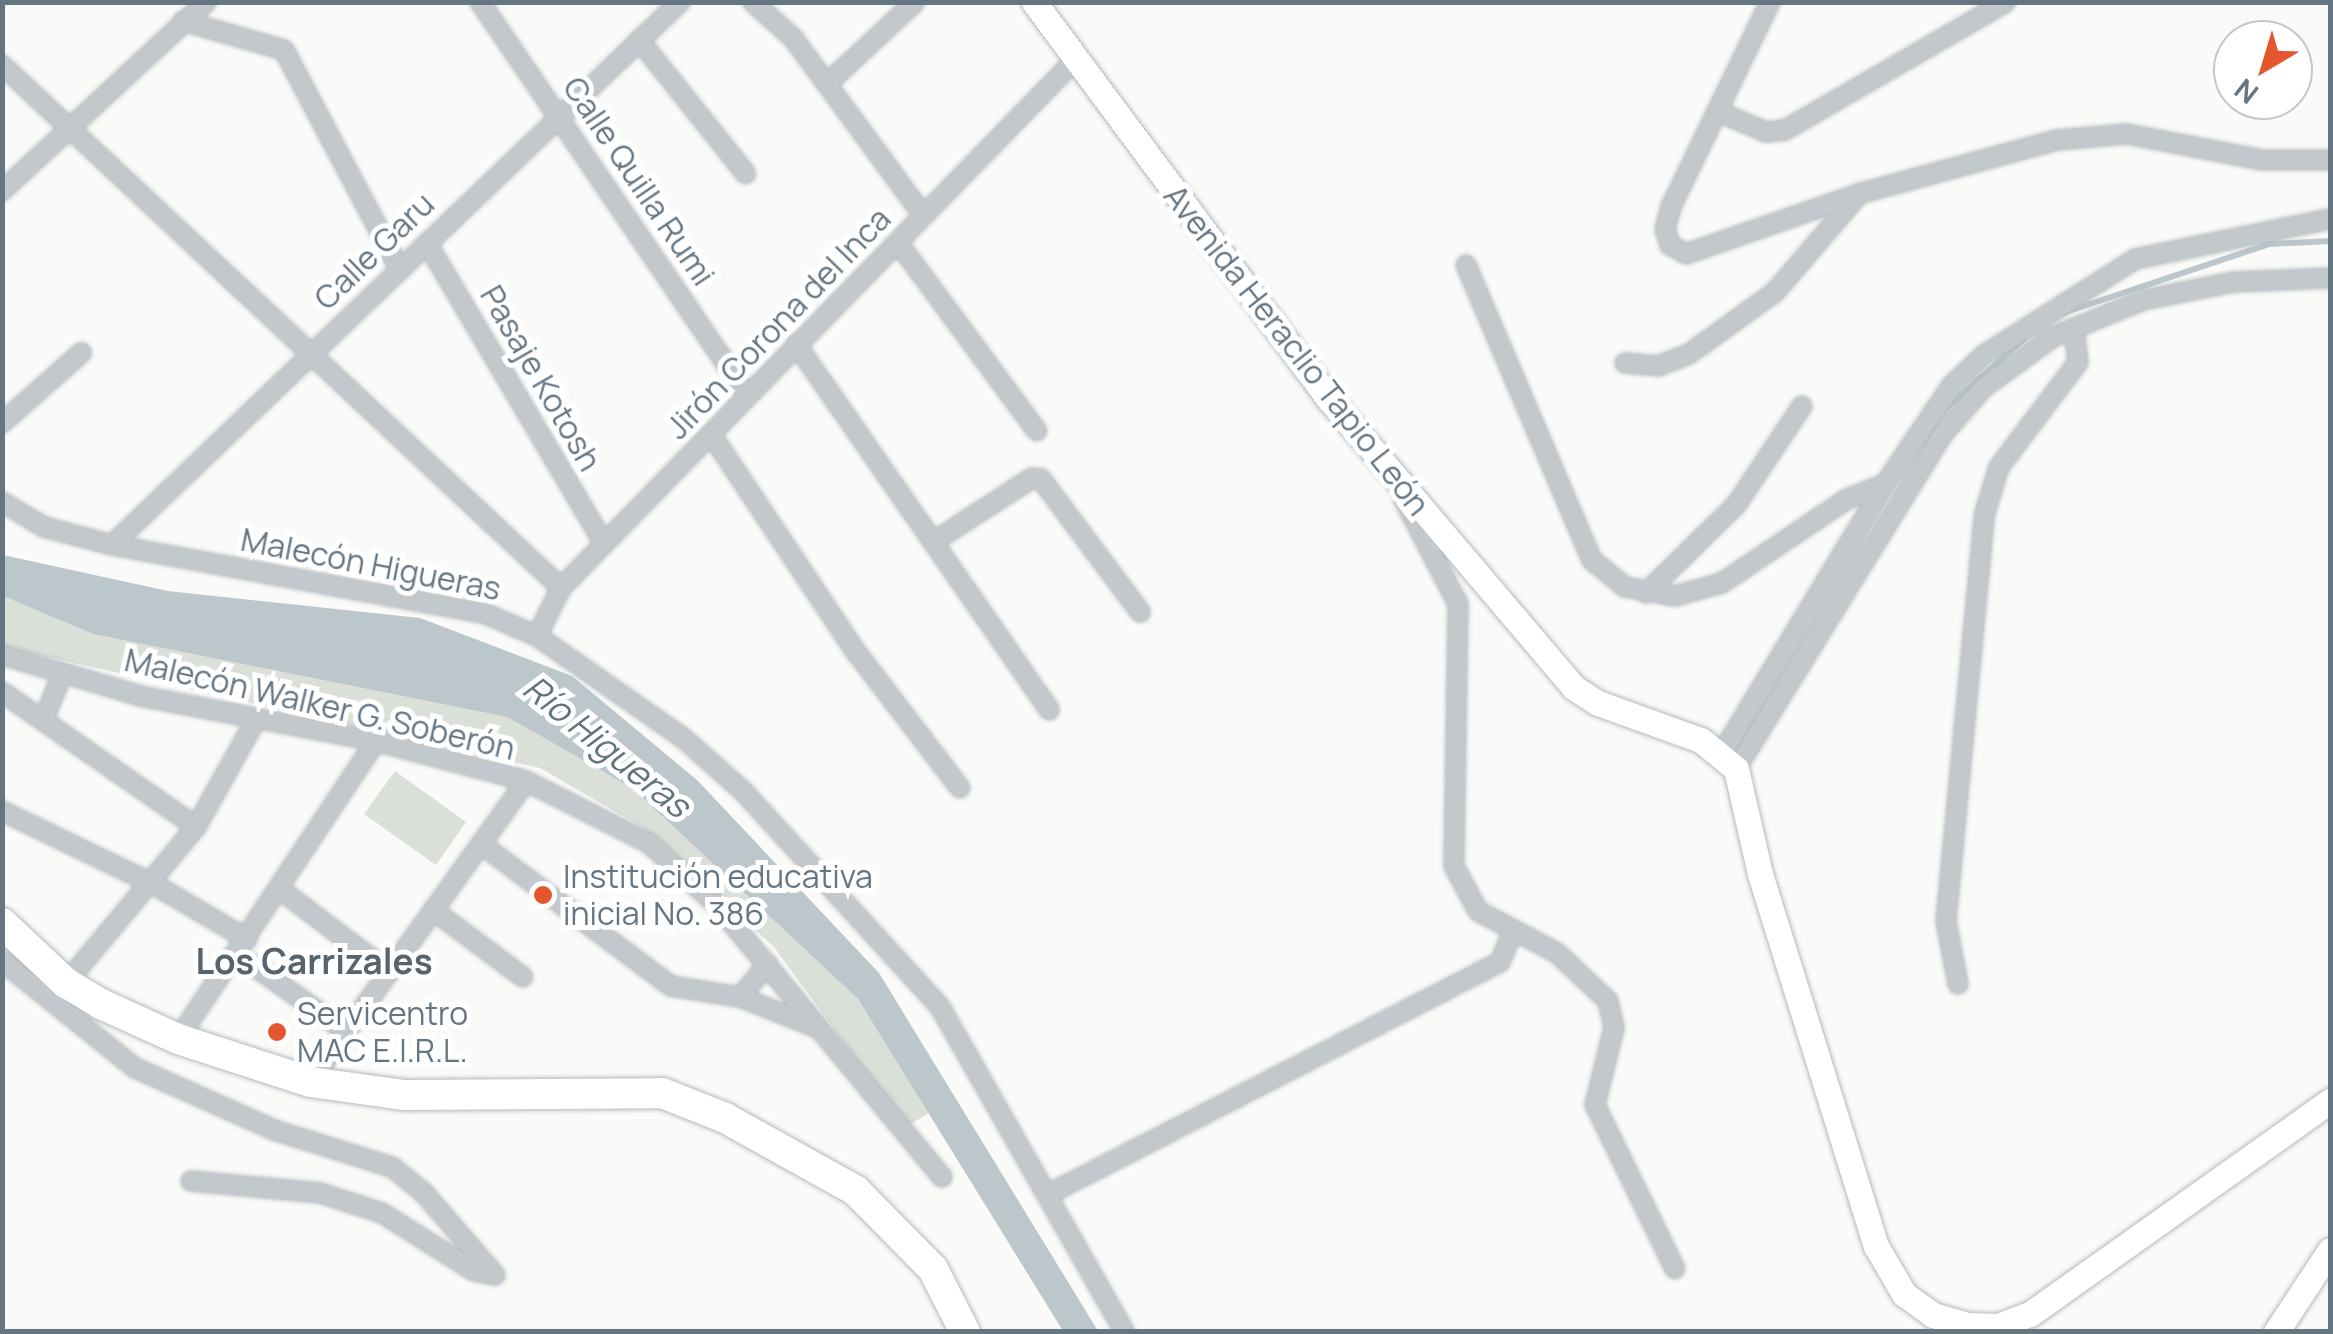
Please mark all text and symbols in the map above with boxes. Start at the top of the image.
north arrow [2213,20,2313,120]
street label: Calle Quilla Rumi [555,69,723,293]
text: N [2226,71,2265,113]
street label: Avenida Heraclio Tapio León [1156,177,1438,523]
street label: Calle Garu [306,185,442,317]
street label: Jirón Corona del Inca [658,199,898,447]
street label: Pasaje Kotosh [473,279,609,477]
street label: Malecón Higueras [238,520,504,608]
street label: Malecón Walker G. Soberón [121,640,519,768]
water label: Río Higueras [515,666,699,826]
place label: Institución educativa inicial No. 386 [563,858,873,933]
marker: Institución educativa inicial No. 386 [532,884,554,906]
district label: Los Carrizales [195,940,433,982]
place label: Servicentro MAC E.I.R.L. [297,995,468,1070]
marker: Servicentro MAC E.I.R.L. [266,1021,288,1043]

